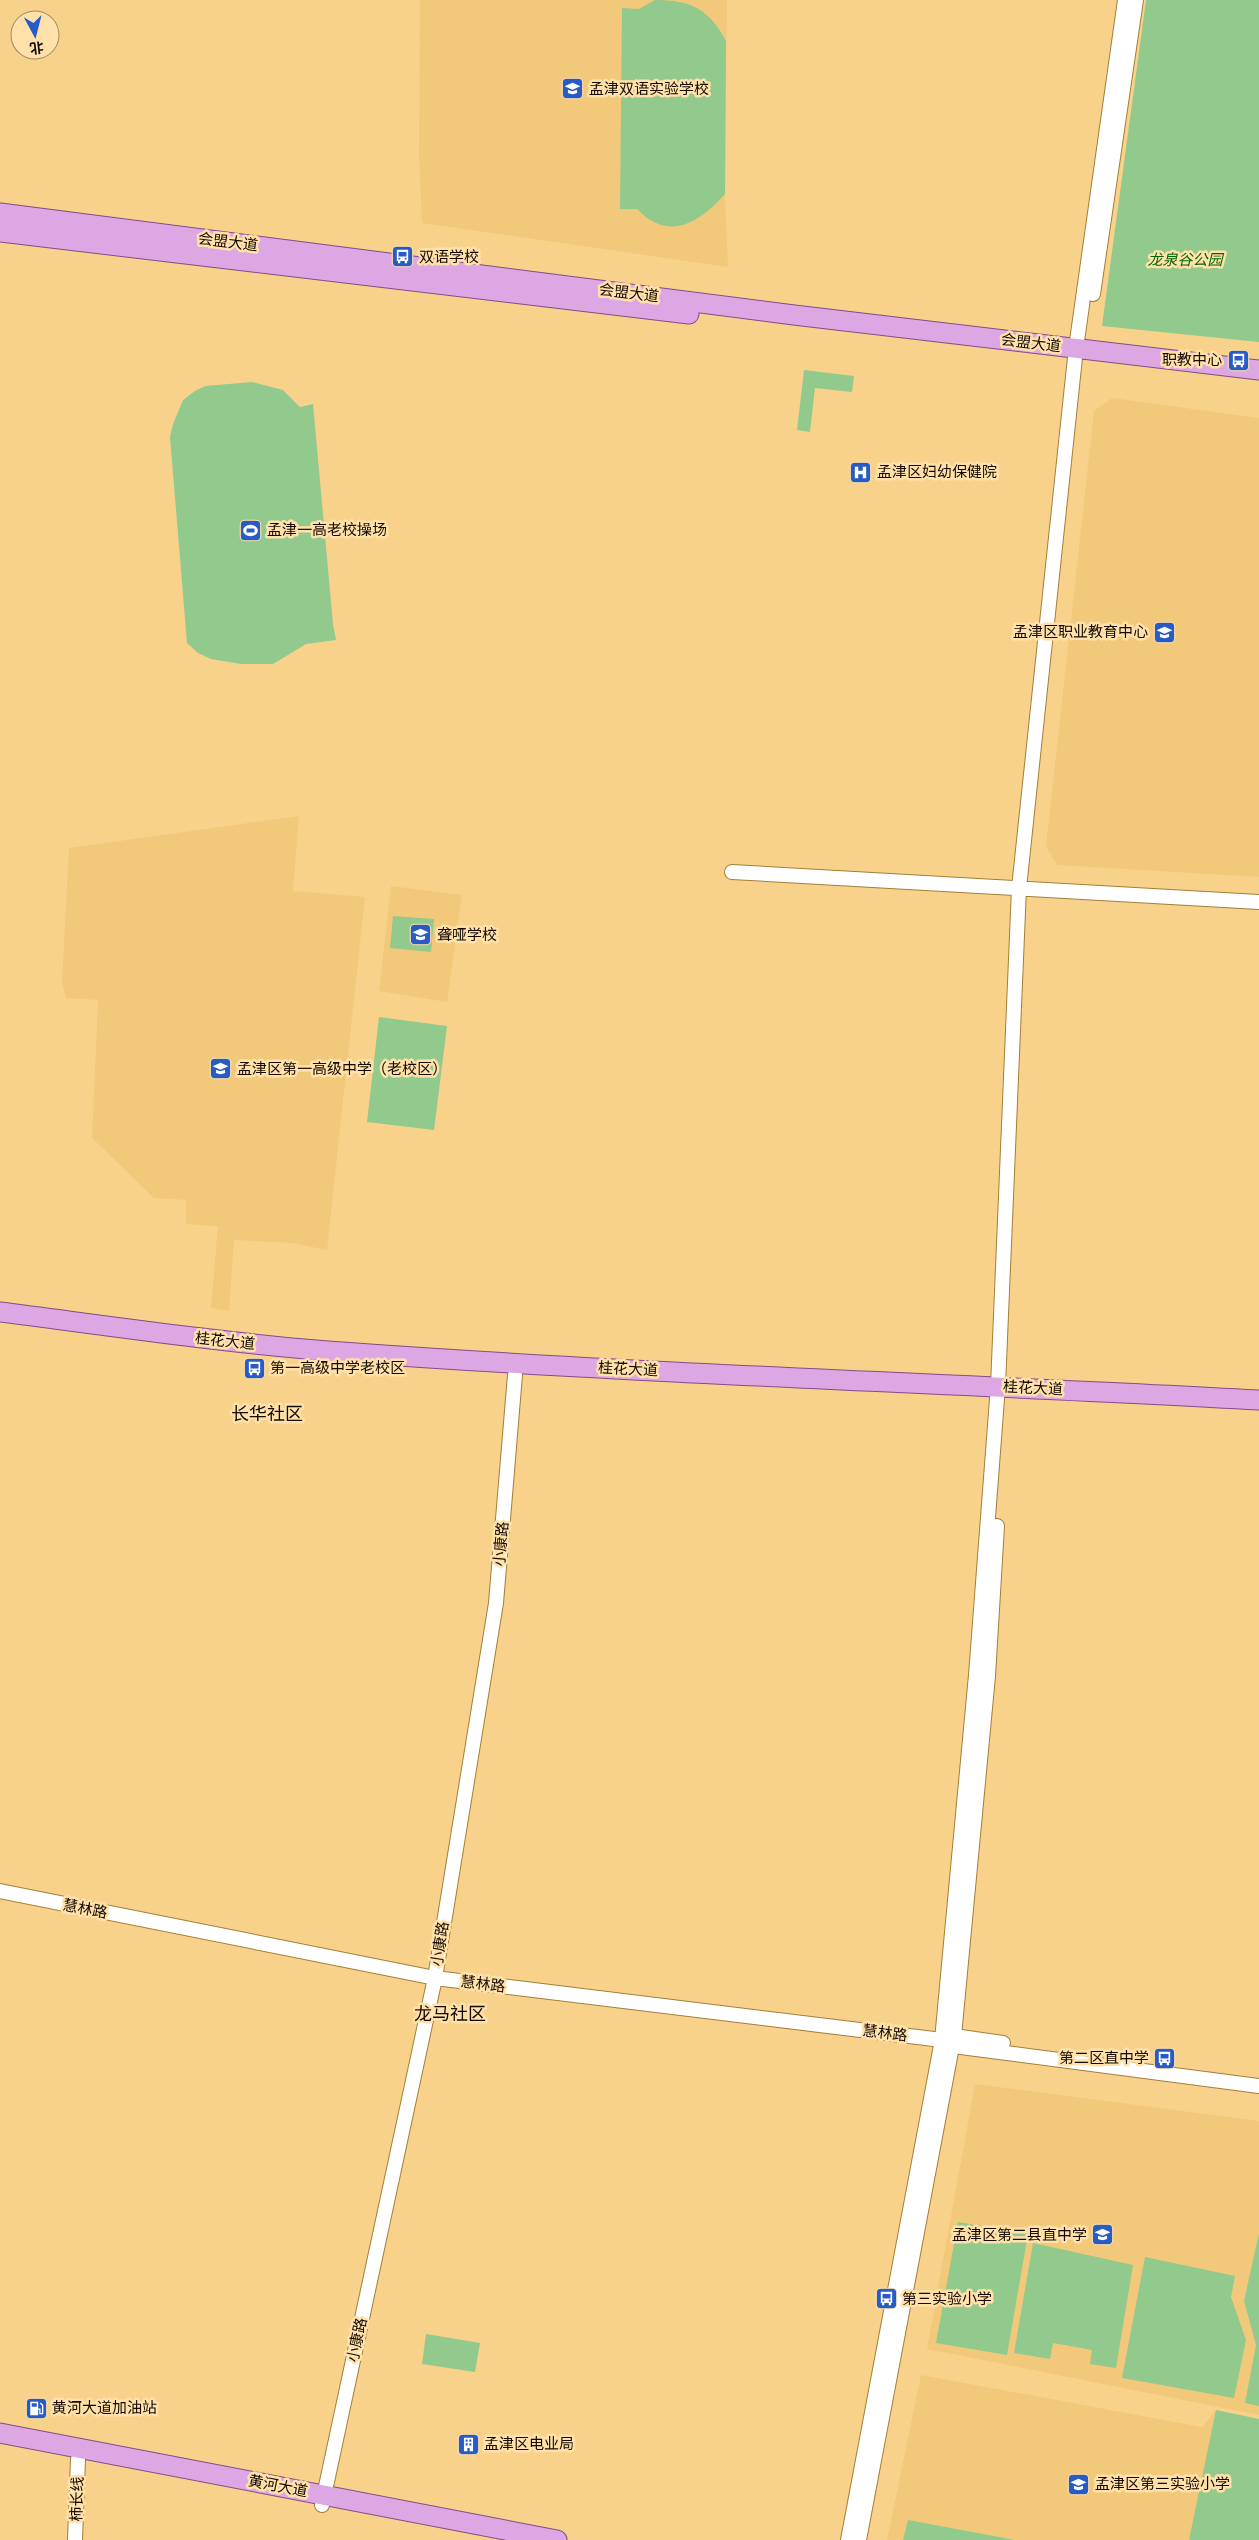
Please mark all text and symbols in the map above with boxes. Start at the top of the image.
north arrow [10,10,60,60]
text: 北 [29,38,45,59]
school or university icon: 孟津双语实验学校 [561,77,585,101]
place label: 孟津双语实验学校 [589,78,709,98]
street label: 会盟大道 [197,227,259,255]
bus stop icon: 双语学校 [391,245,415,269]
place label: 双语学校 [419,246,479,266]
park label: 龙泉谷公园 [1147,249,1224,269]
street label: 会盟大道 [598,278,660,306]
street label: 会盟大道 [1000,328,1062,356]
bus stop icon: 职教中心 [1226,348,1250,372]
place label: 职教中心 [1162,349,1222,369]
hospital icon: 孟津区妇幼保健院 [849,460,873,484]
place label: 孟津区妇幼保健院 [877,461,997,481]
sports icon: 孟津一高老校操场 [239,518,263,542]
place label: 孟津一高老校操场 [267,519,387,539]
school or university icon: 孟津区职业教育中心 [1152,620,1176,644]
place label: 孟津区职业教育中心 [1013,621,1148,641]
school or university icon: 聋哑学校 [409,923,433,947]
place label: 聋哑学校 [437,924,497,944]
school or university icon: 孟津区第一高级中学（老校区） [209,1057,233,1081]
place label: 孟津区第一高级中学（老校区） [237,1058,447,1078]
street label: 桂花大道 [194,1327,256,1353]
bus stop icon: 第一高级中学老校区 [242,1356,266,1380]
street label: 桂花大道 [598,1356,659,1380]
place label: 第一高级中学老校区 [270,1357,405,1377]
street label: 桂花大道 [1003,1375,1064,1399]
district label: 长华社区 [231,1401,303,1425]
street label: 小康路 [488,1521,512,1567]
street label: 慧林路 [61,1894,109,1922]
street label: 小康路 [426,1920,452,1968]
street label: 慧林路 [460,1970,507,1996]
district label: 龙马社区 [414,2001,486,2025]
street label: 慧林路 [862,2019,909,2045]
bus stop icon: 第二区直中学 [1153,2046,1177,2070]
place label: 第二区直中学 [1059,2047,1149,2067]
school or university icon: 孟津区第二县直中学 [1091,2223,1115,2247]
place label: 孟津区第二县直中学 [952,2224,1087,2244]
bus stop icon: 第三实验小学 [874,2287,898,2311]
place label: 第三实验小学 [902,2288,992,2308]
street label: 小康路 [342,2316,370,2364]
fuel station icon: 黄河大道加油站 [24,2396,48,2420]
place label: 黄河大道加油站 [52,2397,157,2417]
building icon: 孟津区电业局 [456,2432,480,2456]
place label: 孟津区电业局 [484,2433,574,2453]
street label: 黄河大道 [247,2469,310,2501]
school or university icon: 孟津区第三实验小学 [1067,2472,1091,2496]
place label: 孟津区第三实验小学 [1095,2473,1230,2493]
street label: 柿长线 [65,2476,87,2522]

